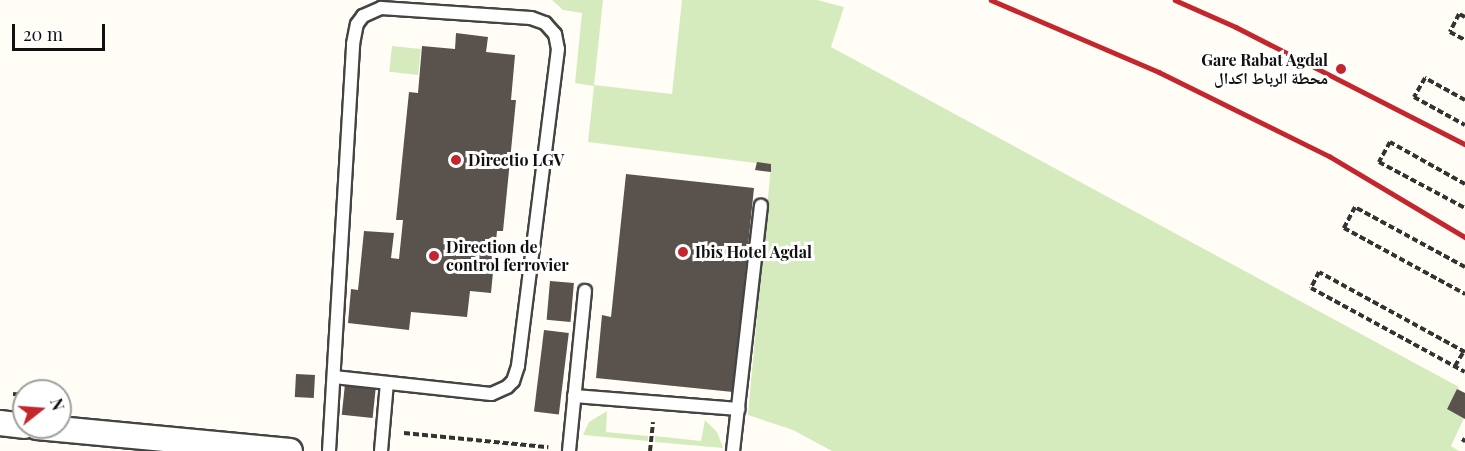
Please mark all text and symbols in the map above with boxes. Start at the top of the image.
scale bar [15,12,108,50]
text: 20 m [23,22,63,46]
place label: Gare Rabat Agdal محطة الرباط اكدال [1200,50,1328,88]
marker: Gare Rabat Agdal محطة الرباط اكدال [1332,60,1350,78]
place label: Directio LGV [468,150,564,170]
marker: Directio LGV [449,153,463,167]
place label: Direction de control ferrovier [446,237,569,275]
place label: Ibis Hotel Agdal [695,242,813,262]
marker: Ibis Hotel Agdal [676,245,690,259]
marker: Direction de control ferrovier [427,249,441,263]
north arrow [12,379,72,439]
text: N [46,396,70,413]

